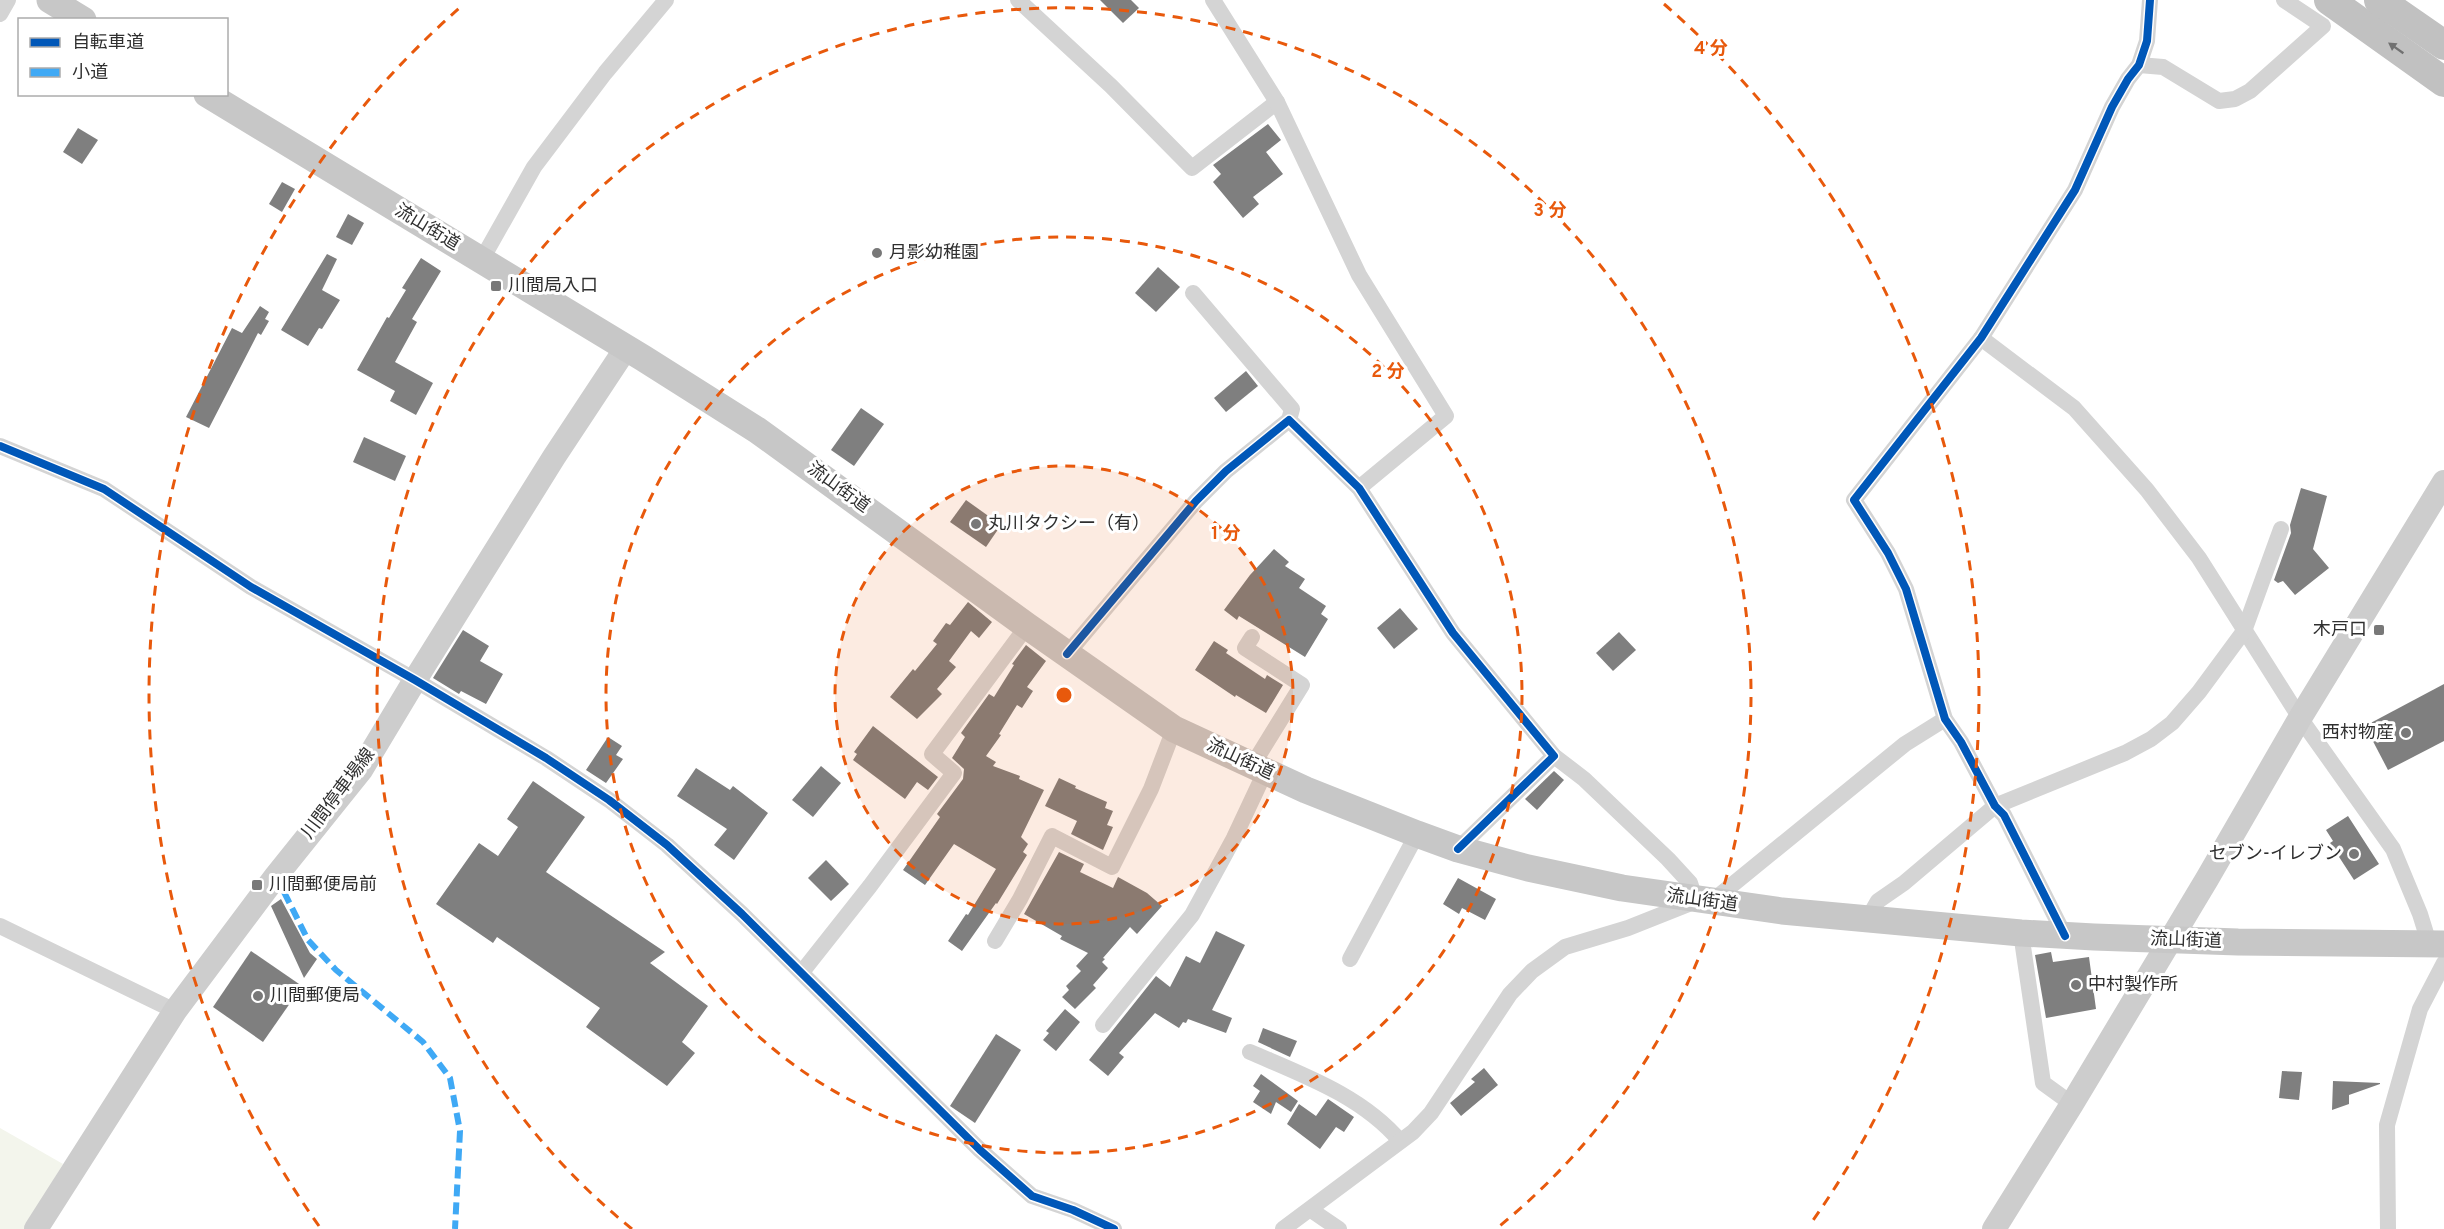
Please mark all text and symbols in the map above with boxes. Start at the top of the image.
legend [18,18,228,96]
text: 自転車道 [72,32,144,55]
text: 4 分 [1694,38,1728,61]
one-way arrow [2389,42,2405,54]
text: 小道 [72,62,108,85]
street label: 流山街道 [390,200,464,256]
text: 3 分 [1533,200,1567,223]
place label: 月影幼稚園 [889,242,979,265]
marker: 月影幼稚園 [870,246,884,260]
place label: 川間局入口 [508,275,598,298]
marker: 川間局入口 [489,279,503,293]
text: 2 分 [1371,361,1405,384]
street label: 流山街道 [802,458,874,518]
place label: 丸川タクシー（有） [988,513,1150,536]
marker: 丸川タクシー（有） [969,517,983,531]
text: 1 分 [1211,523,1241,546]
place label: 木戸口 [2313,619,2367,642]
marker: 木戸口 [2372,623,2386,637]
centre of rings [1054,685,1074,705]
place label: 西村物産 [2322,722,2394,745]
marker: 西村物産 [2399,726,2413,740]
street label: 流山街道 [1203,734,1277,786]
street label: 川間停車場線 [297,744,381,844]
place label: セブン-イレブン [2209,843,2342,866]
marker: セブン-イレブン [2347,847,2361,861]
place label: 川間郵便局前 [269,874,377,897]
marker: 川間郵便局前 [250,878,264,892]
street label: 流山街道 [1665,885,1739,917]
street label: 流山街道 [2150,928,2222,954]
place label: 中村製作所 [2088,974,2178,997]
marker: 中村製作所 [2069,978,2083,992]
place label: 川間郵便局 [270,985,360,1008]
marker: 川間郵便局 [251,989,265,1003]

